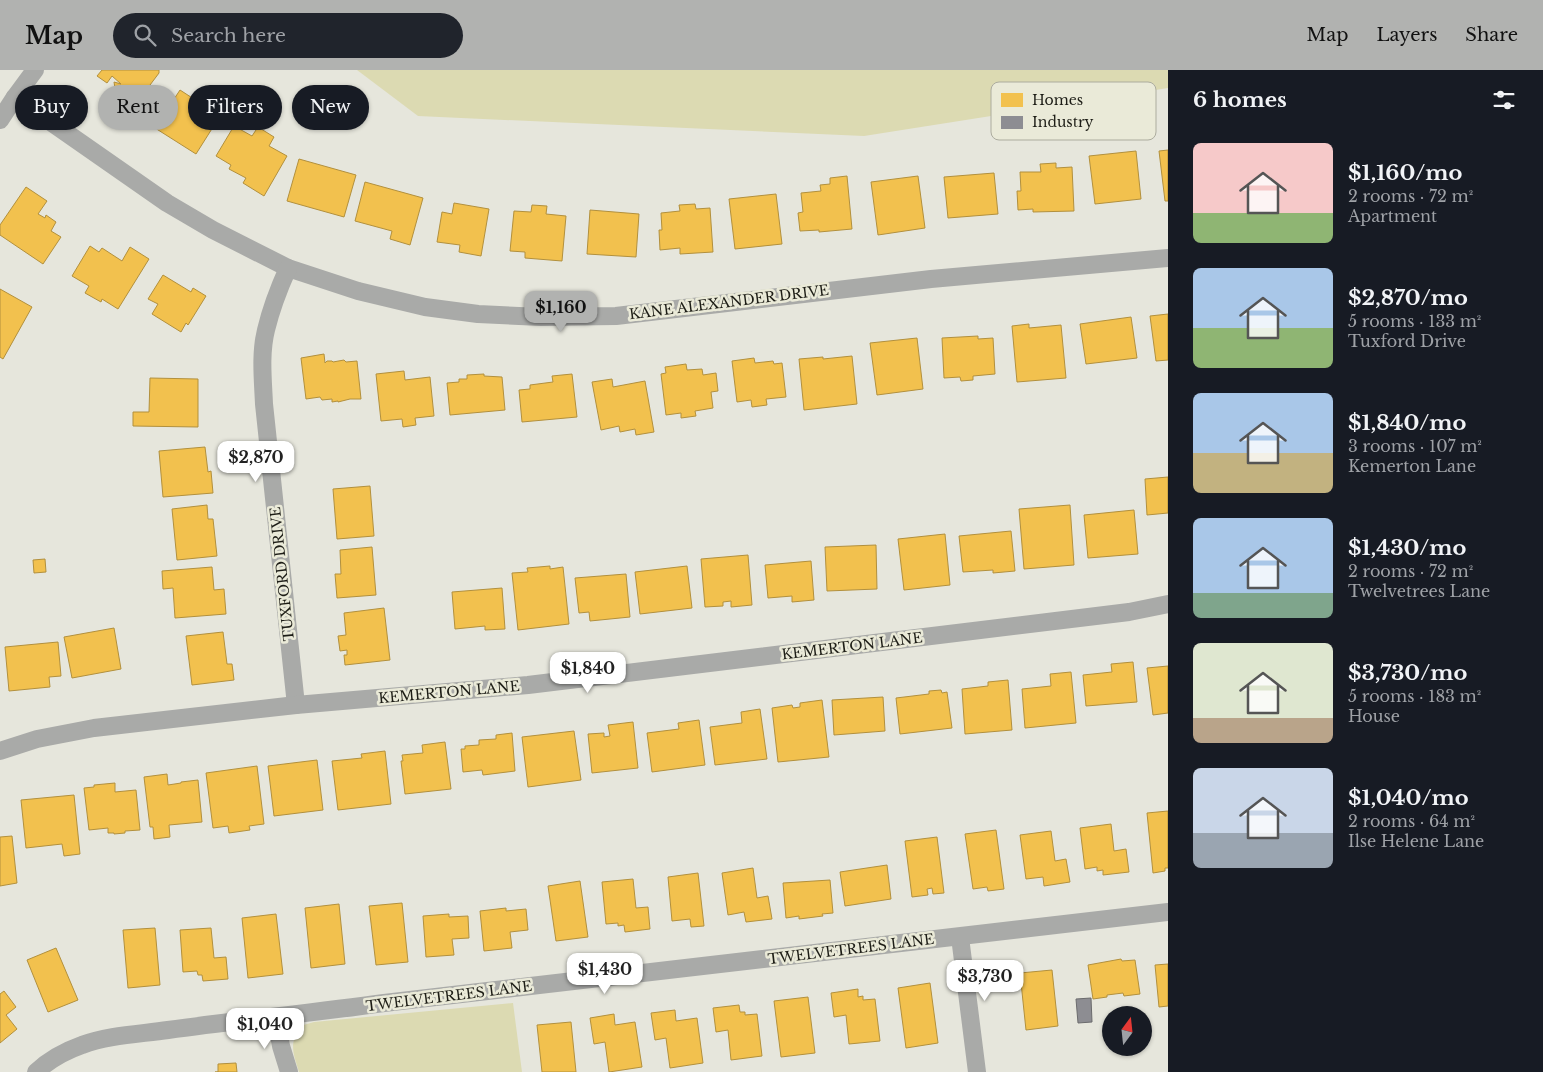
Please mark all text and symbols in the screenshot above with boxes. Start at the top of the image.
search box [113,13,463,58]
text: Map [25,21,83,50]
icon: search [131,21,159,49]
text: Search here [171,24,286,47]
text: Map [1307,24,1348,46]
text: Layers [1376,24,1437,46]
text: Share [1465,24,1518,46]
legend [991,82,1156,140]
chip: Buy [15,85,88,130]
chip: Rent [98,85,178,130]
chip: Filters [188,85,282,130]
chip: New [292,85,369,130]
icon: filters [1490,86,1518,114]
text: 6 homes [1193,87,1287,113]
text: Homes [1032,91,1083,109]
text: Industry [1032,113,1094,131]
text: $1,160/mo [1348,160,1462,186]
icon: home [1233,163,1293,223]
text: 2 rooms · 72 m² [1348,186,1473,206]
text: Apartment [1348,206,1437,226]
street label: KANE ALEXANDER DRIVE [628,281,830,323]
text: $2,870/mo [1348,285,1468,311]
icon: home [1233,288,1293,348]
pin: $1,160 [520,290,602,333]
text: $1,160 [535,297,587,317]
text: 5 rooms · 133 m² [1348,311,1481,331]
text: Tuxford Drive [1348,331,1466,351]
text: $1,840/mo [1348,410,1466,436]
icon: home [1233,413,1293,473]
text: 3 rooms · 107 m² [1348,436,1482,456]
pin: $2,870 [215,440,297,483]
text: $2,870 [228,447,284,467]
text: Kemerton Lane [1348,456,1476,476]
street label: TUXFORD DRIVE [266,506,298,642]
text: $1,430/mo [1348,535,1466,561]
icon: home [1233,538,1293,598]
text: 2 rooms · 72 m² [1348,561,1473,581]
text: Twelvetrees Lane [1348,581,1490,601]
street label: KEMERTON LANE [781,628,923,664]
pin: $1,840 [547,652,629,694]
text: $1,840 [561,658,615,678]
text: $3,730/mo [1348,660,1467,686]
icon: home [1233,663,1293,723]
street label: KEMERTON LANE [378,677,520,707]
text: 5 rooms · 183 m² [1348,686,1481,706]
text: House [1348,706,1400,726]
text: $1,040/mo [1348,785,1469,811]
icon: home [1233,788,1293,848]
text: 2 rooms · 64 m² [1348,811,1475,831]
text: Ilse Helene Lane [1348,831,1484,851]
street label: TWELVETREES LANE [767,930,935,968]
pin: $1,430 [564,952,646,995]
text: $1,430 [578,959,632,979]
pin: $3,730 [944,960,1026,1002]
text: $3,730 [957,966,1013,986]
street label: TWELVETREES LANE [365,977,533,1015]
north arrow [1102,1006,1152,1056]
map controls [1102,1006,1152,1056]
pin: $1,040 [224,1008,306,1050]
text: $1,040 [237,1014,293,1034]

